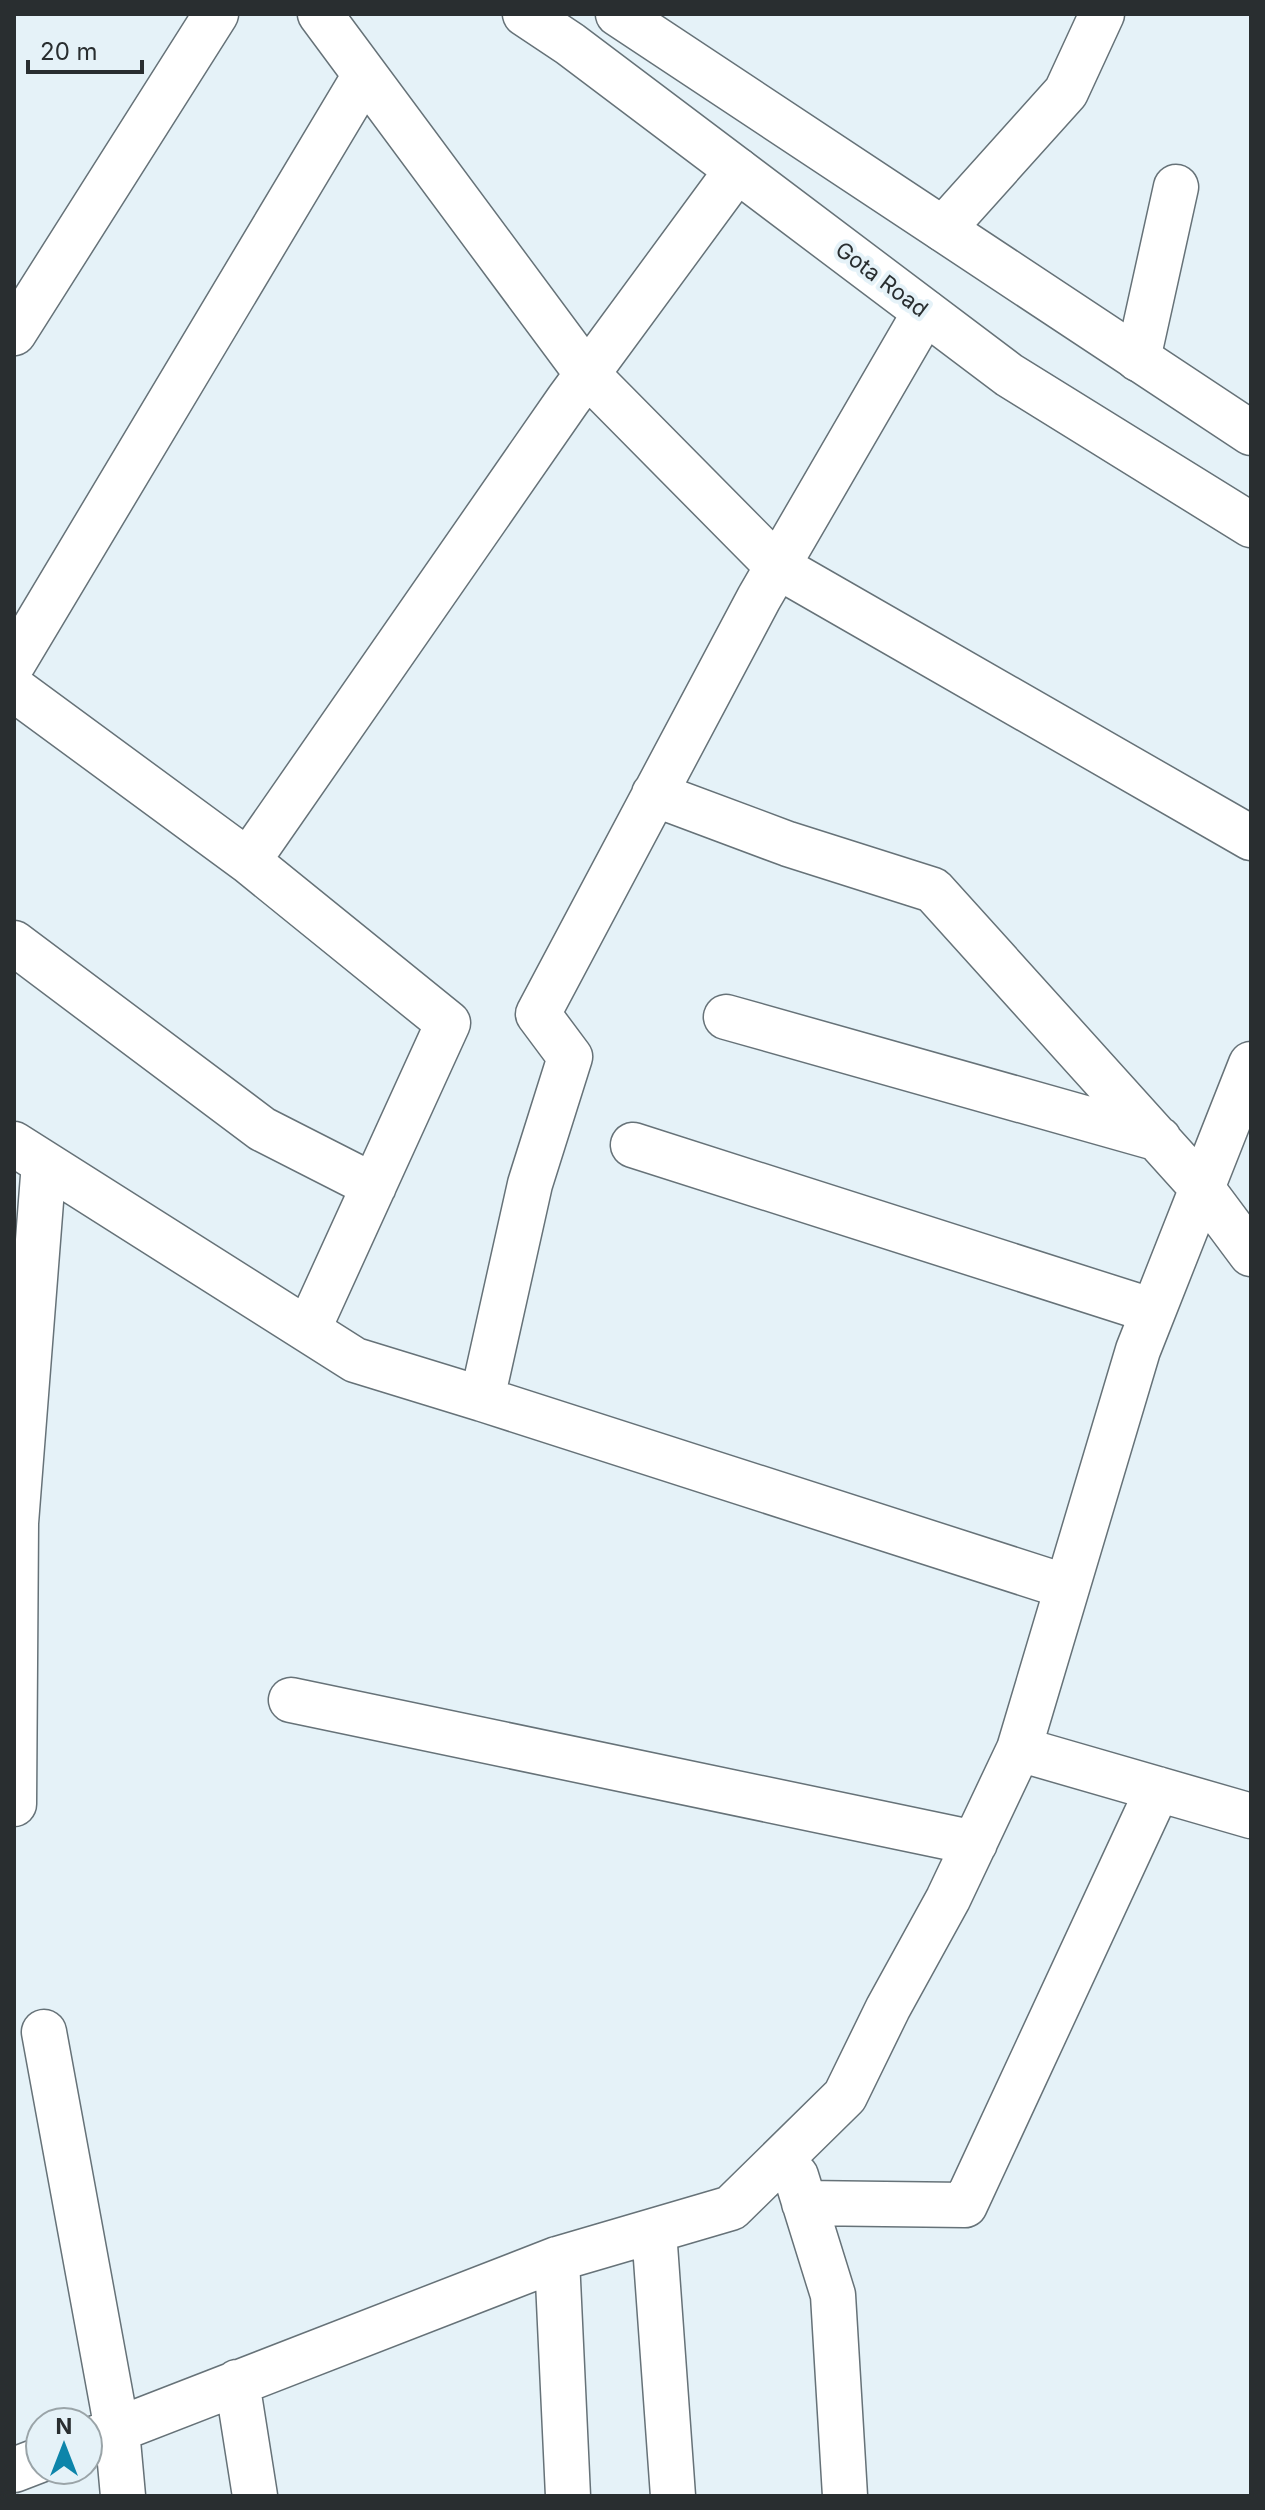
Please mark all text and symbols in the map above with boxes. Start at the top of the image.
scale bar [28,24,142,74]
text: 20 m [40,37,98,66]
street label: Gota Road [831,236,933,322]
north arrow [24,2406,104,2486]
text: N [56,2413,72,2439]

